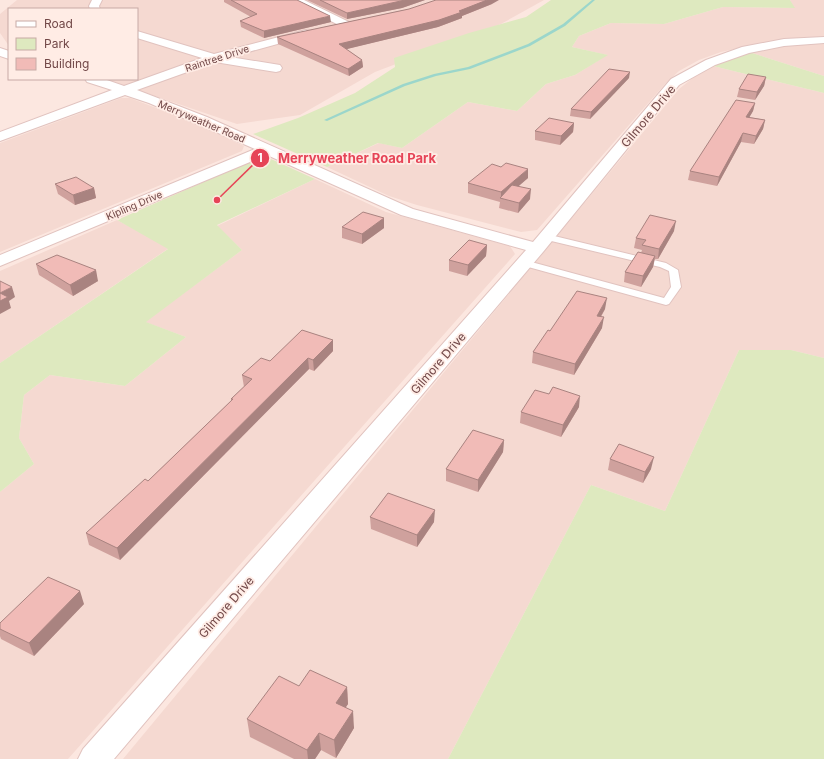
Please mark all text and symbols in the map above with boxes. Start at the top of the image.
legend [8,8,138,80]
text: Road [44,16,73,31]
text: Park [44,36,70,51]
street label: Raintree Drive [184,42,251,74]
text: Building [44,56,89,71]
street label: Gilmore Drive [618,82,678,150]
street label: Merryweather Road [157,97,247,145]
callout: Merryweather Road Park [250,146,444,171]
text: 1 [257,150,263,165]
text: Merryweather Road Park [278,150,436,166]
street label: Kipling Drive [104,188,164,222]
street label: Gilmore Drive [407,329,469,397]
street label: Gilmore Drive [195,573,257,641]

